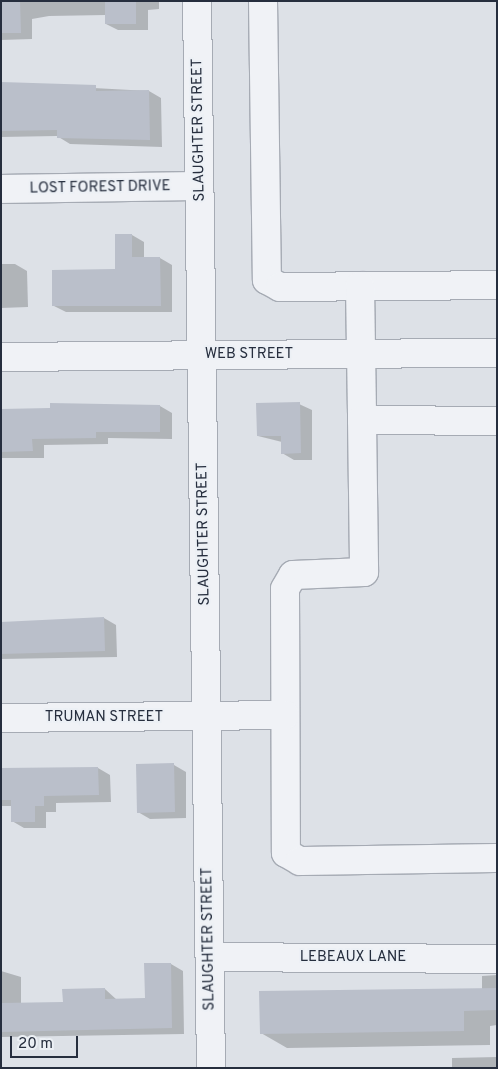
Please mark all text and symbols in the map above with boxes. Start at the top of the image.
street label: SLAUGHTER STREET [189,58,209,202]
street label: LOST FOREST DRIVE [29,178,171,198]
street label: WEB STREET [205,346,293,364]
street label: SLAUGHTER STREET [194,462,214,606]
street label: TRUMAN STREET [45,709,163,727]
street label: SLAUGHTER STREET [199,867,219,1011]
street label: LEBEAUX LANE [300,949,406,967]
scale bar [12,1026,80,1058]
text: 20 m [18,1035,53,1054]

